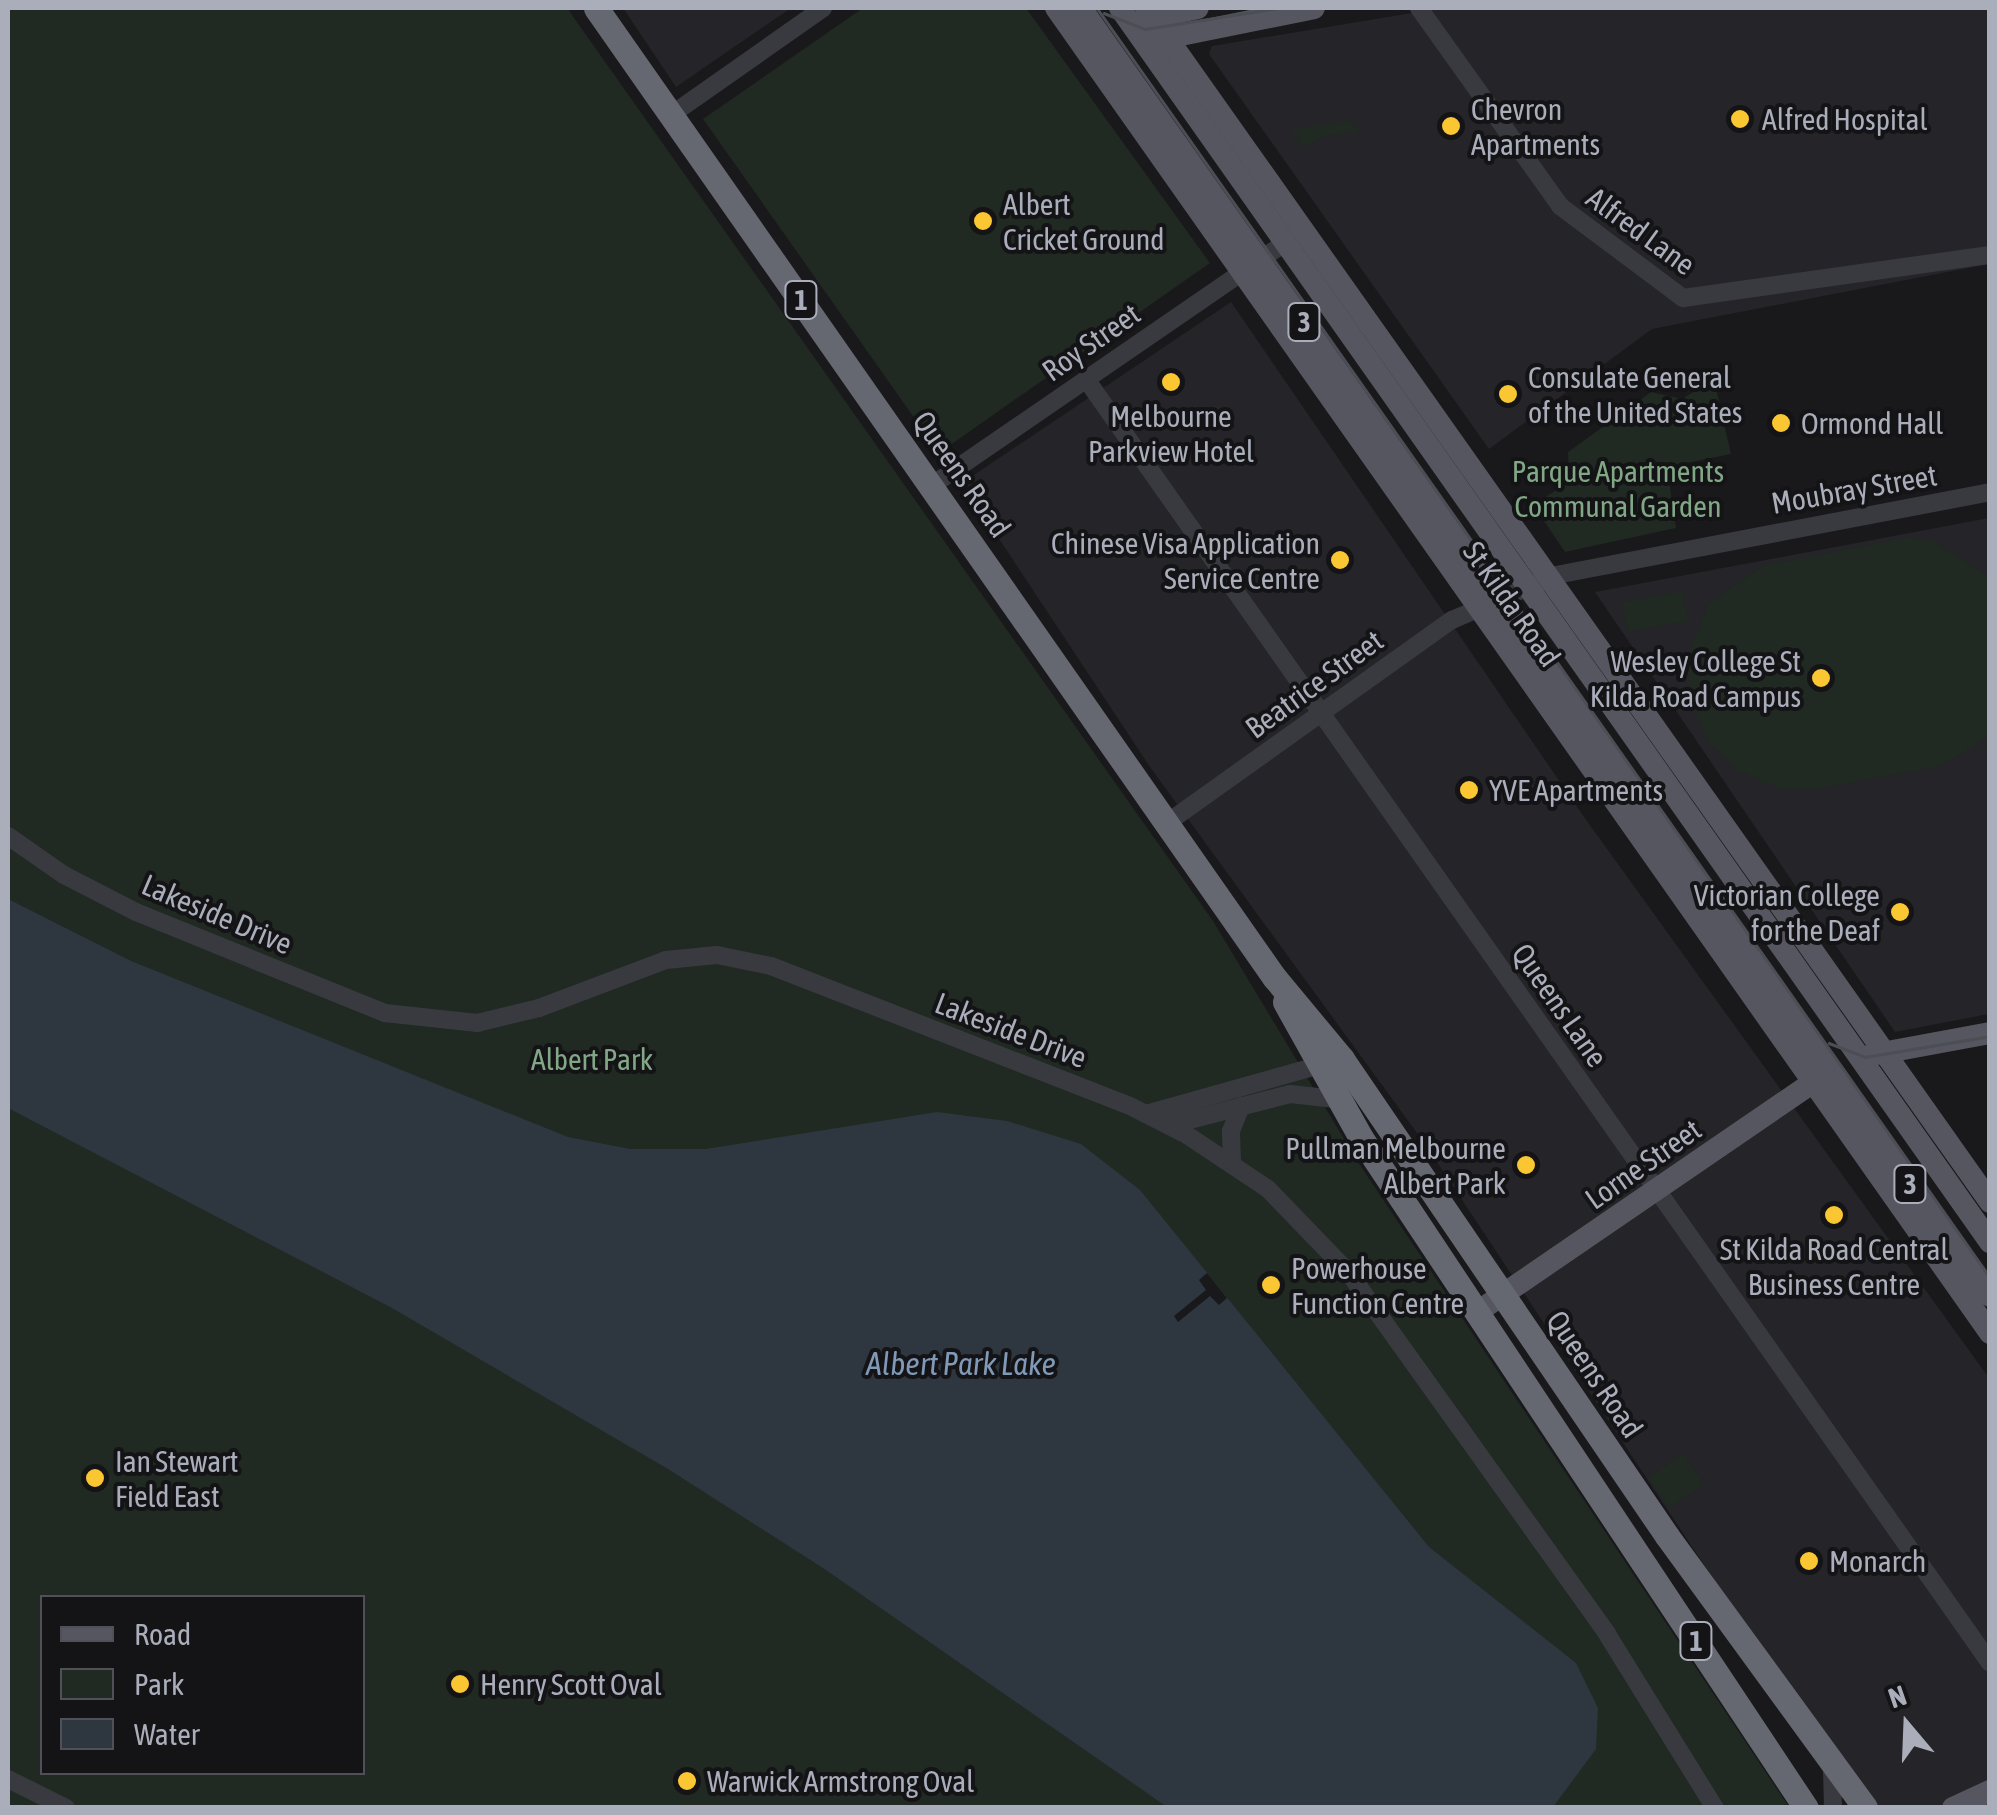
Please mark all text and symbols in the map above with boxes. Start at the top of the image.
place label: Chevron Apartments [1471,91,1600,162]
place label: Alfred Hospital [1762,101,1927,137]
marker: Alfred Hospital [1727,106,1753,132]
marker: Chevron Apartments [1440,115,1462,137]
street label: Alfred Lane [1580,180,1702,282]
place label: Albert Cricket Ground [1003,186,1164,256]
marker: Albert Cricket Ground [972,210,994,232]
road number: 1 [784,277,818,323]
street label: Roy Street [1035,295,1147,389]
road number: 3 [1286,299,1322,345]
place label: Consulate General of the United States [1528,359,1742,430]
marker: Melbourne Parkview Hotel [1160,371,1182,393]
marker: Consulate General of the United States [1497,383,1519,405]
place label: Melbourne Parkview Hotel [1088,398,1254,468]
street label: Queens Road [905,404,1019,544]
place label: Ormond Hall [1801,405,1943,441]
marker: Ormond Hall [1770,412,1792,434]
park label: Parque Apartments Communal Garden [1512,453,1724,524]
street label: Moubray Street [1768,457,1940,521]
place label: Chinese Visa Application Service Centre [1051,525,1320,596]
street label: St Kilda Road [1456,535,1568,673]
marker: Chinese Visa Application Service Centre [1329,549,1351,571]
street label: Beatrice Street [1238,622,1390,746]
place label: Wesley College St Kilda Road Campus [1590,643,1801,714]
marker: Wesley College St Kilda Road Campus [1810,667,1832,689]
place label: YVE Apartments [1489,772,1663,808]
marker: YVE Apartments [1458,779,1480,801]
street label: Lakeside Drive [137,866,297,962]
place label: Victorian College for the Deaf [1694,877,1880,948]
marker: Victorian College for the Deaf [1889,901,1911,923]
street label: Queens Lane [1505,936,1615,1074]
street label: Lakeside Drive [930,985,1092,1075]
park label: Albert Park [531,1041,653,1077]
street label: Lorne Street [1578,1111,1708,1217]
place label: Pullman Melbourne Albert Park [1285,1130,1506,1200]
marker: Pullman Melbourne Albert Park [1515,1154,1537,1176]
road number: 3 [1892,1161,1928,1207]
marker: St Kilda Road Central Business Centre [1823,1204,1845,1226]
place label: St Kilda Road Central Business Centre [1720,1231,1948,1302]
place label: Powerhouse Function Centre [1291,1250,1464,1320]
marker: Powerhouse Function Centre [1260,1274,1282,1296]
street label: Queens Road [1539,1304,1651,1444]
water label: Albert Park Lake [866,1345,1056,1383]
place label: Ian Stewart Field East [115,1443,238,1514]
marker: Ian Stewart Field East [84,1467,106,1489]
place label: Monarch [1829,1543,1926,1579]
marker: Monarch [1798,1550,1820,1572]
legend [40,1595,365,1775]
text: Road [134,1617,191,1651]
road number: 1 [1678,1618,1714,1664]
place label: Henry Scott Oval [480,1666,662,1702]
text: Park [134,1667,184,1701]
marker: Henry Scott Oval [449,1673,471,1695]
north arrow [1857,1675,1957,1775]
text: N [1884,1679,1910,1714]
text: Water [134,1717,200,1751]
place label: Warwick Armstrong Oval [707,1763,974,1799]
marker: Warwick Armstrong Oval [676,1770,698,1792]

